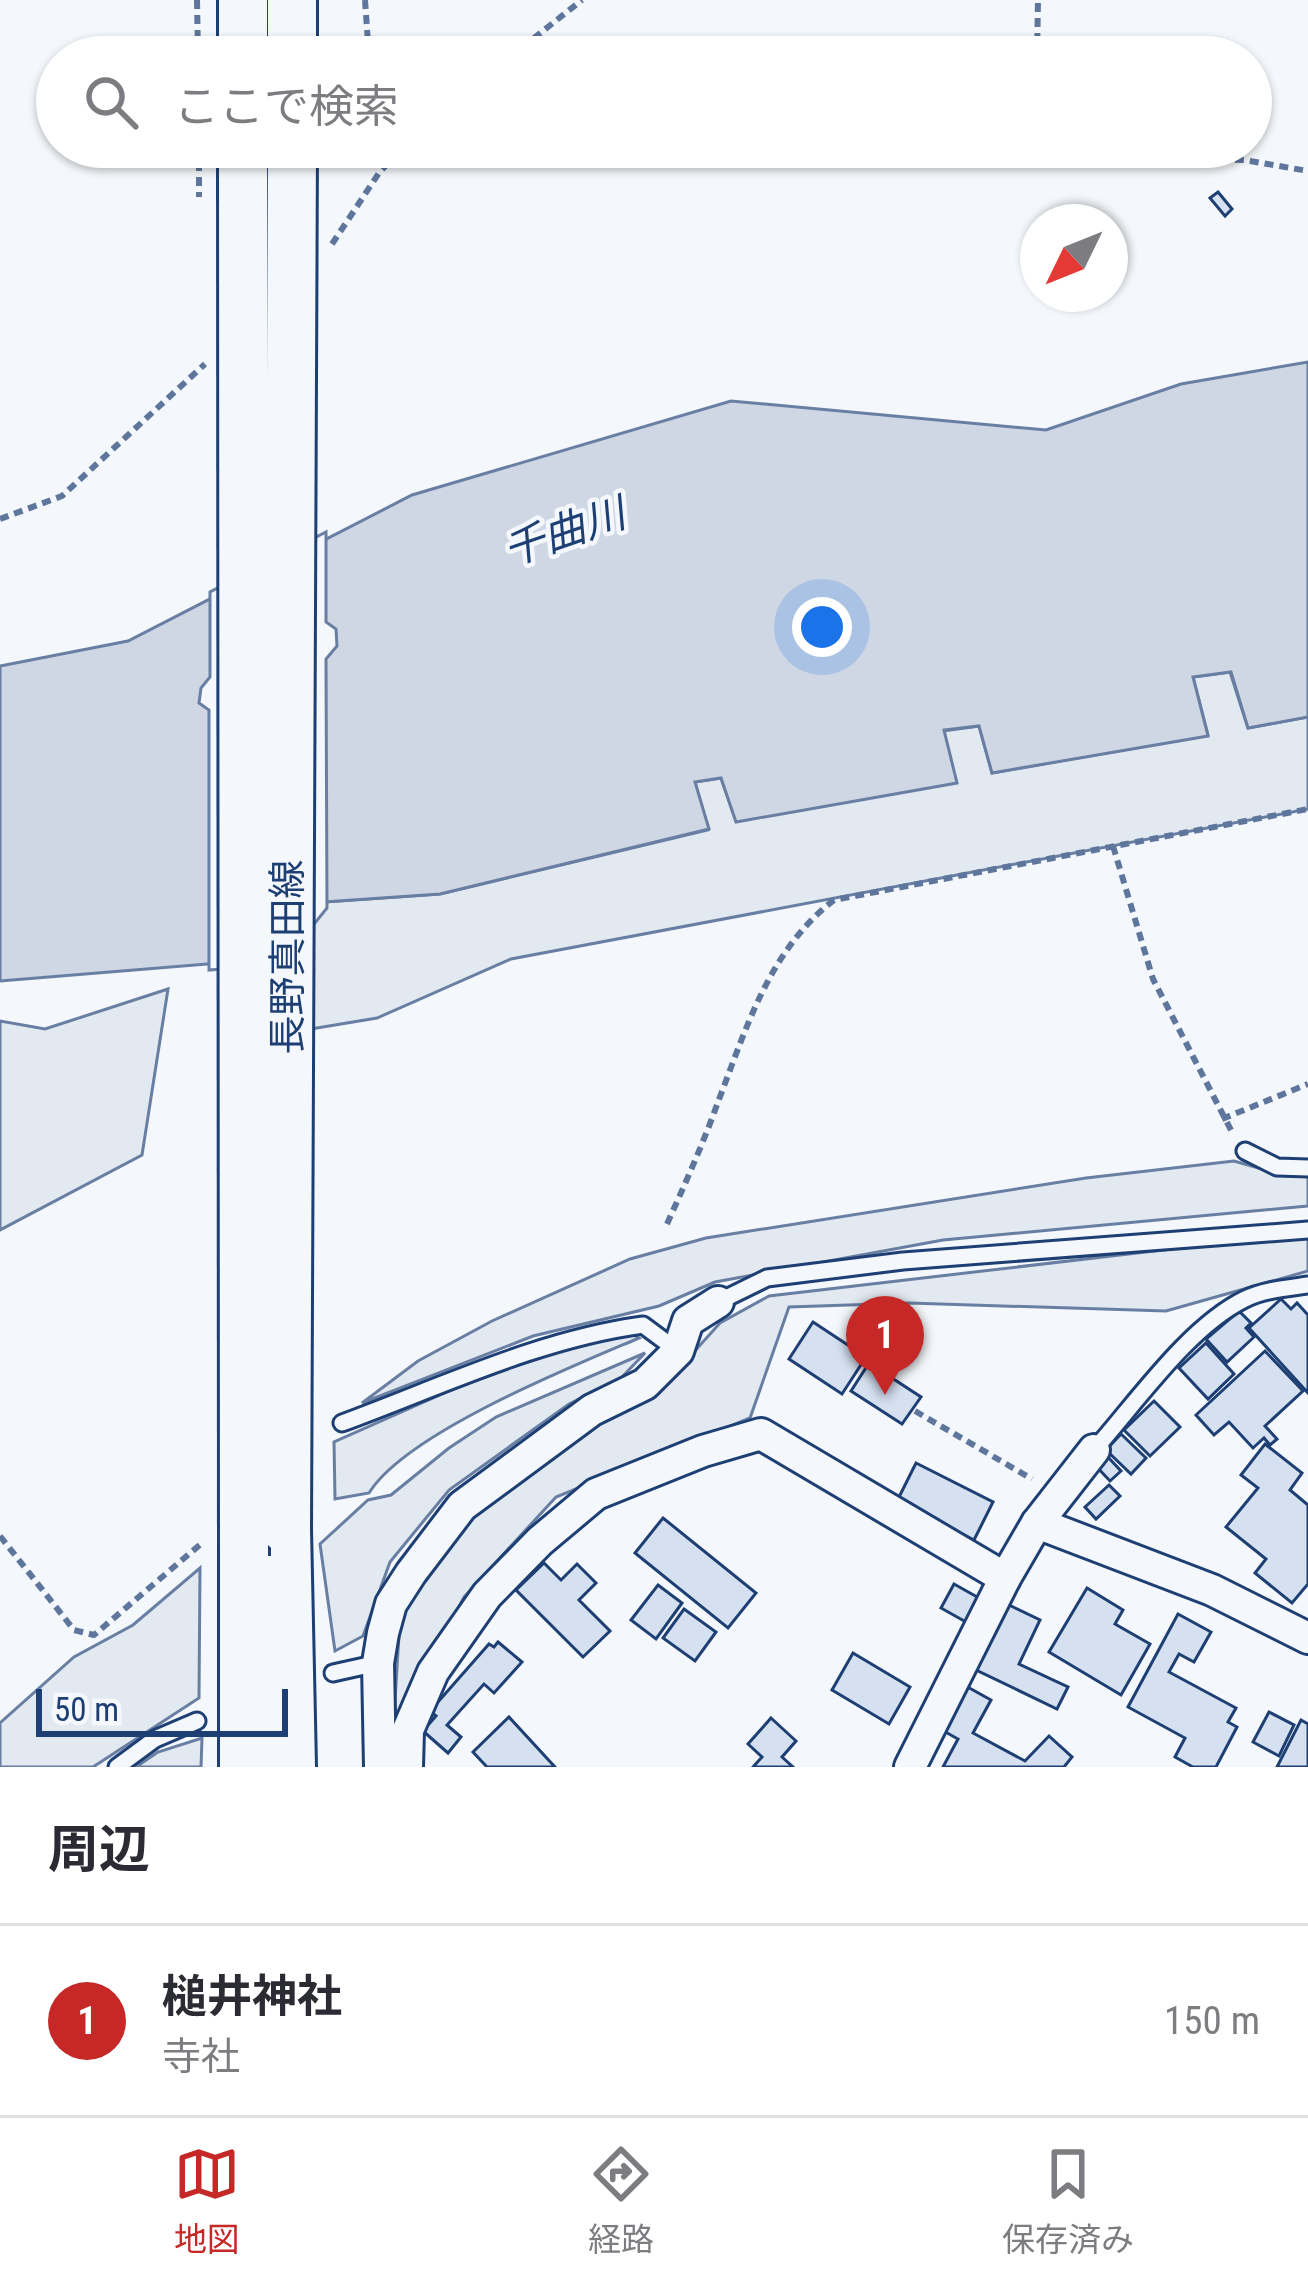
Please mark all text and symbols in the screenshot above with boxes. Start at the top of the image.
search box [36,36,1272,168]
icon: search [78,69,144,135]
text: ここで検索 [174,80,399,133]
north arrow [1020,204,1128,312]
water label: 千曲川 [496,487,635,576]
your location [792,597,852,657]
street label: 長野真田線 [265,859,311,1055]
pin: 1 [846,1296,924,1395]
scale bar [36,1683,288,1736]
text: 50 m [54,1690,119,1729]
text: 周辺 [48,1820,150,1879]
text: 槌井神社 [162,1970,342,2023]
text: 1 [77,1998,97,2044]
text: 150 m [1164,1998,1260,2044]
text: 寺社 [162,2034,240,2080]
tab: 地図 [174,2141,240,2261]
tab: 経路 [588,2141,654,2261]
tab: 保存済み [1002,2141,1134,2261]

